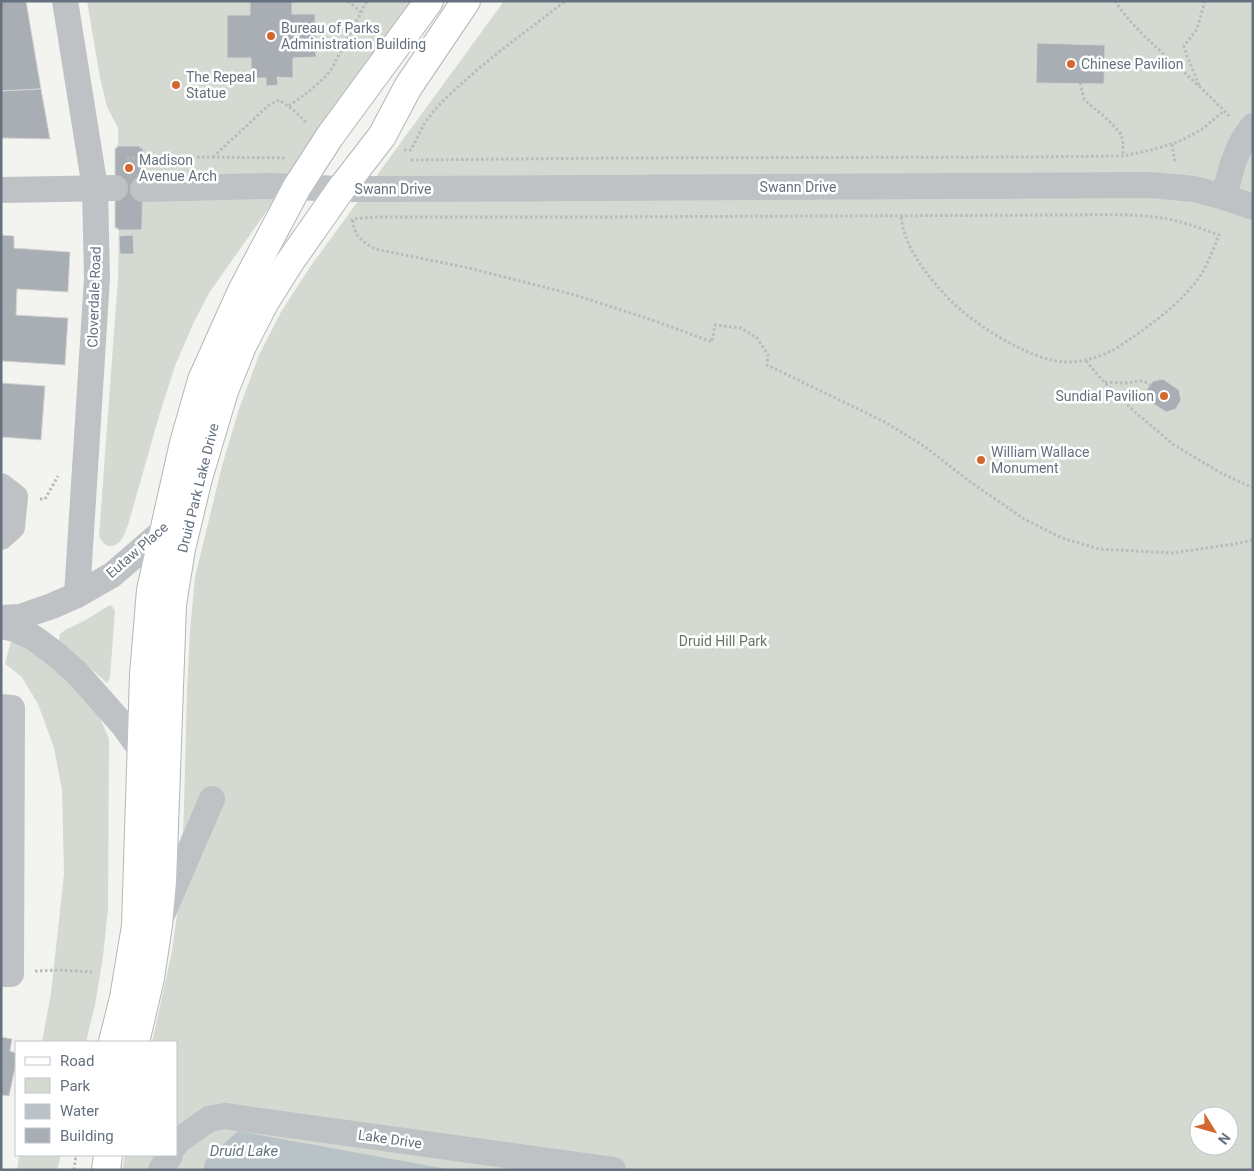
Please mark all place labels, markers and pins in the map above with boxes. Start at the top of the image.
place label: Bureau of Parks Administration Building [281,20,426,52]
marker: Bureau of Parks Administration Building [265,30,277,42]
place label: Chinese Pavilion [1081,56,1183,72]
marker: Chinese Pavilion [1065,58,1077,70]
place label: The Repeal Statue [186,69,255,101]
marker: The Repeal Statue [170,79,182,91]
place label: Madison Avenue Arch [139,152,217,184]
marker: Madison Avenue Arch [123,162,135,174]
place label: Sundial Pavilion [1055,388,1154,404]
marker: Sundial Pavilion [1158,390,1170,402]
place label: William Wallace Monument [991,444,1089,476]
marker: William Wallace Monument [975,454,987,466]

